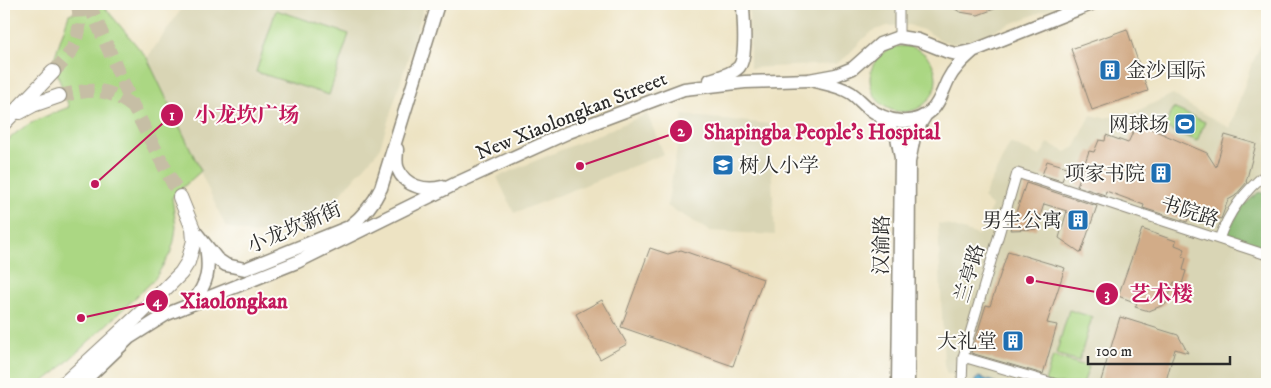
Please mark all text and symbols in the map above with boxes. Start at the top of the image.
building icon: 金沙国际 [1098,58,1122,82]
place label: 金沙国际 [1126,59,1206,84]
street label: New Xiaolongkan Streeet [472,67,671,166]
callout: 小龙坎广场 [159,97,309,133]
text: 小龙坎广场 [195,103,300,129]
text: 1 [169,106,175,125]
sports icon: 网球场 [1173,112,1197,136]
callout: Shapingba People's Hospital [669,113,950,149]
place label: 网球场 [1109,113,1169,138]
text: Shapingba People's Hospital [704,120,941,146]
text: 2 [677,122,685,141]
school or university icon: 树人小学 [711,153,735,177]
place label: 树人小学 [739,154,819,179]
building icon: 项家书院 [1149,161,1173,185]
place label: 项家书院 [1065,162,1145,187]
street label: 书院路 [1157,191,1222,234]
street label: 小龙坎新街 [244,197,345,259]
building icon: 男生公寓 [1066,208,1090,232]
place label: 男生公寓 [982,209,1062,234]
street label: 汉渝路 [869,215,896,275]
street label: 兰亭路 [950,241,991,306]
callout: 艺术楼 [1094,276,1202,312]
text: 艺术楼 [1130,282,1193,308]
callout: Xiaolongkan [145,283,297,319]
text: 3 [1104,285,1110,304]
text: Xiaolongkan [180,289,289,315]
text: 4 [152,292,163,311]
building icon: 大礼堂 [1001,329,1025,353]
place label: 大礼堂 [937,330,997,355]
scale bar [1088,333,1231,365]
text: 100 m [1096,342,1132,361]

